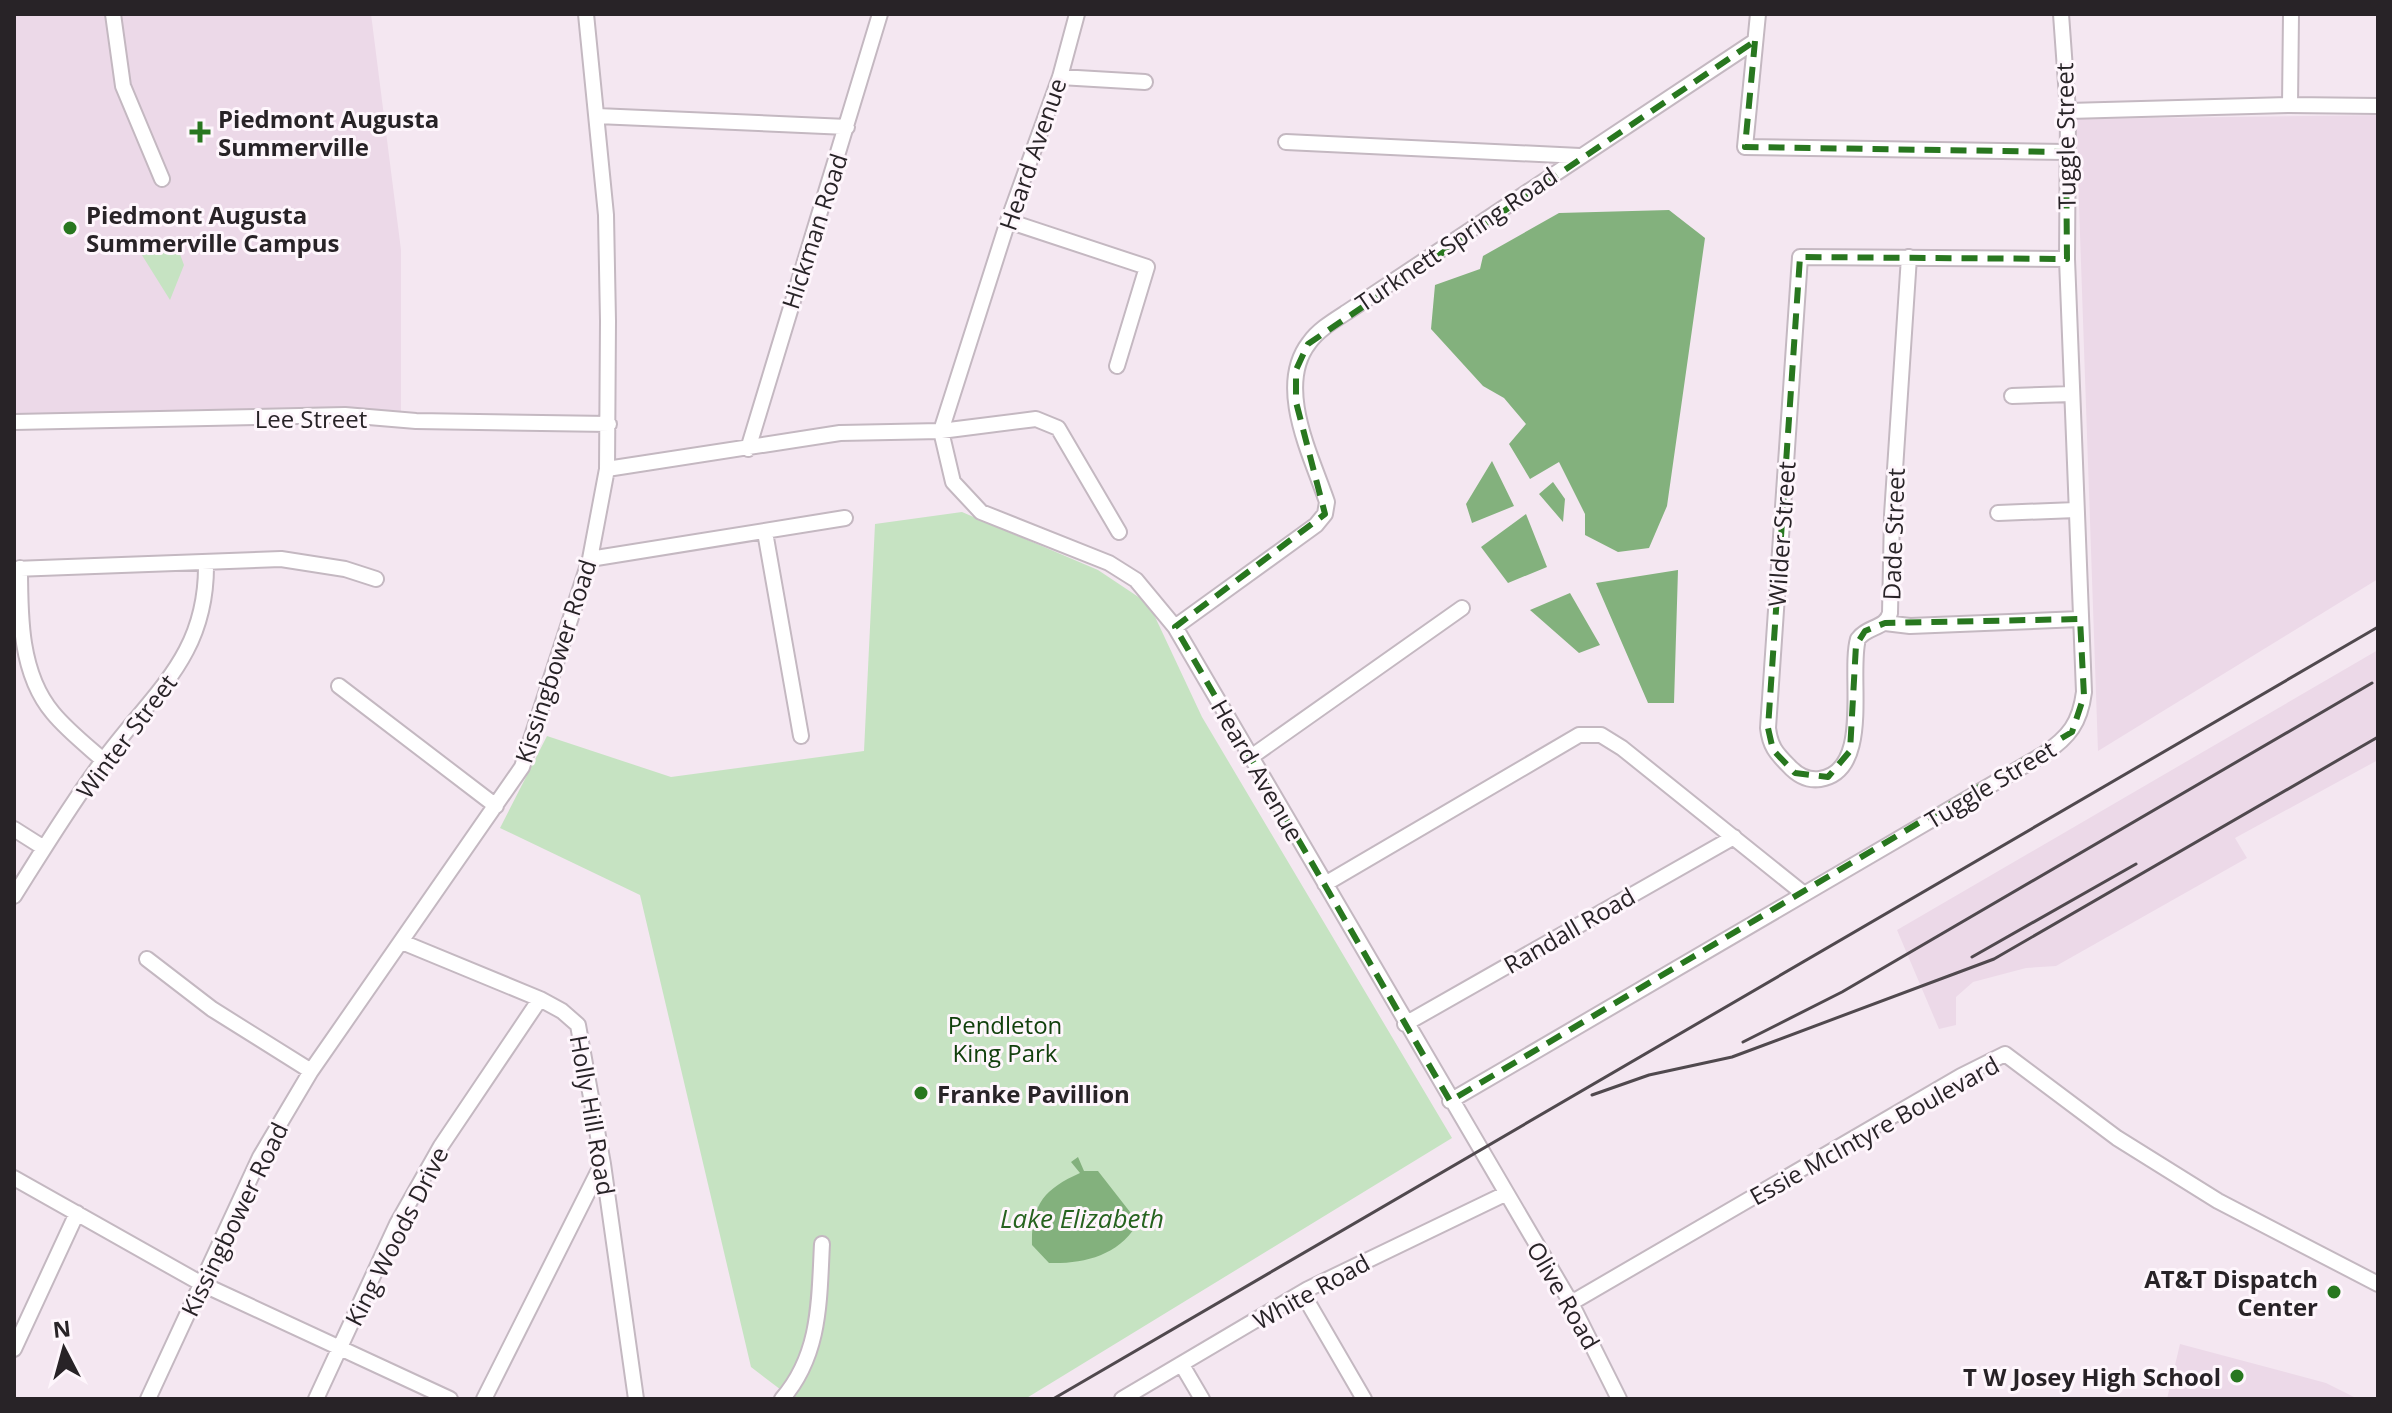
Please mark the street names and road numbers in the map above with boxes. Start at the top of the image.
street label: Tuggle Street [2047,62,2083,210]
street label: Heard Avenue [991,74,1073,234]
street label: Hickman Road [773,149,855,313]
street label: Turknett Spring Road [1349,159,1563,319]
street label: Lee Street [255,402,367,435]
street label: Wilder Street [1759,460,1803,608]
street label: Dade Street [1874,467,1912,601]
street label: Kissingbower Road [507,555,603,767]
street label: Winter Street [68,667,184,805]
street label: Heard Avenue [1204,693,1312,847]
street label: Tuggle Street [1919,732,2061,836]
street label: Randall Road [1497,879,1641,981]
street label: Holly Hill Road [563,1032,623,1198]
street label: Essie McIntyre Boulevard [1743,1048,2005,1212]
street label: Kissingbower Road [173,1117,295,1321]
street label: King Woods Drive [337,1141,455,1331]
street label: Olive Road [1520,1235,1608,1355]
street label: White Road [1247,1245,1375,1337]

